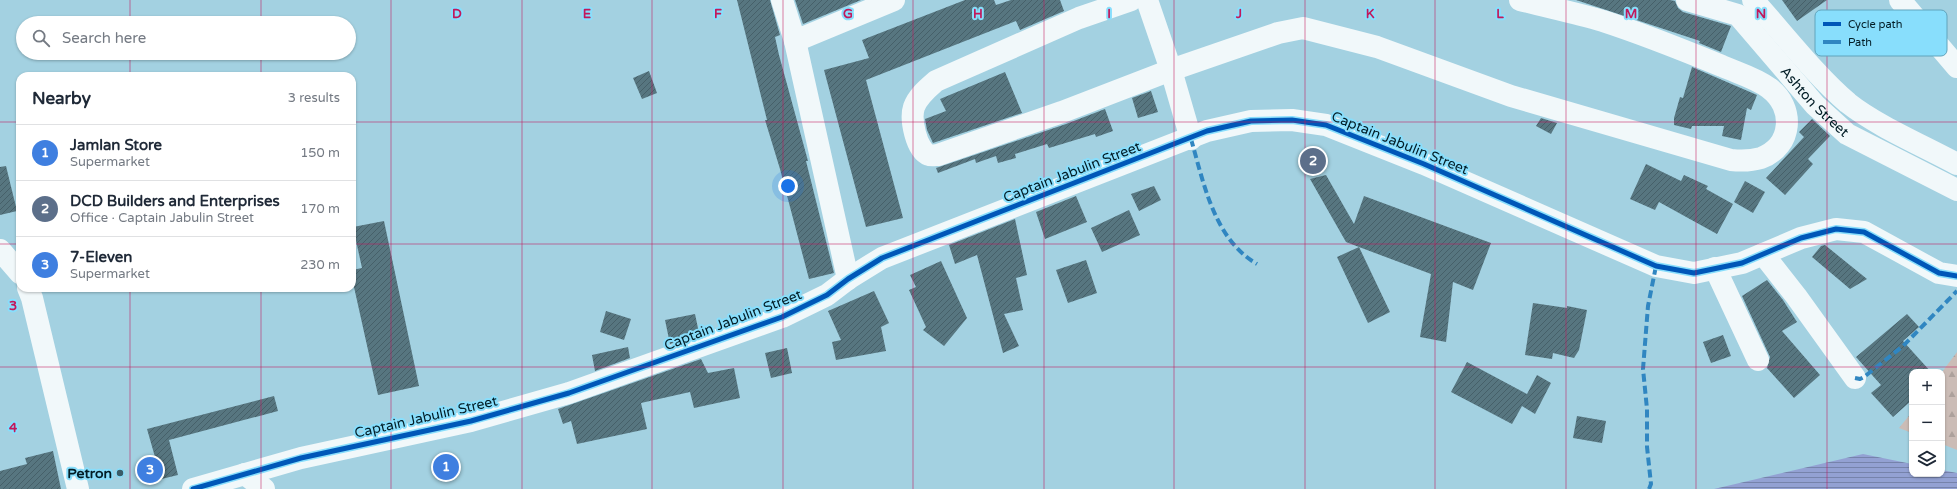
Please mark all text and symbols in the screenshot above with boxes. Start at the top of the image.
text: D [452,6,462,22]
text: E [583,6,591,22]
text: F [714,6,722,22]
text: G [843,6,853,22]
text: H [973,6,983,22]
text: I [1107,6,1111,22]
text: J [1235,6,1242,22]
text: K [1366,6,1375,22]
text: L [1496,6,1504,22]
text: M [1625,6,1637,22]
text: N [1756,6,1766,22]
legend [1815,10,1947,56]
search box [16,16,356,60]
text: Cycle path [1848,18,1903,31]
icon: search [30,27,52,49]
text: Search here [62,29,146,47]
text: Path [1848,36,1872,49]
street label: Ashton Street [1777,63,1853,141]
text: Nearby [32,88,91,109]
text: 3 results [288,90,340,106]
street label: Captain Jabulin Street [1329,108,1472,178]
text: Jamlan Store [70,136,162,154]
street label: Captain Jabulin Street [1001,138,1144,206]
text: 1 [41,145,49,161]
text: 150 m [300,145,340,161]
pin: 2 [1300,146,1326,176]
text: Supermarket [70,154,150,170]
your location [778,176,798,196]
text: DCD Builders and Enterprises [70,192,280,210]
text: 2 [41,201,49,217]
text: 170 m [300,201,340,217]
text: Office · Captain Jabulin Street [70,210,254,226]
text: 7-Eleven [70,248,132,266]
text: 3 [41,257,49,273]
text: 230 m [300,257,340,273]
text: Supermarket [70,266,150,282]
street label: Captain Jabulin Street [662,286,805,354]
text: 3 [9,298,17,314]
map controls [1909,369,1945,477]
button: + [1909,369,1945,405]
street label: Captain Jabulin Street [353,392,500,442]
button: − [1909,405,1945,441]
text: 4 [9,420,18,436]
button: layers [1909,441,1945,477]
pin: 1 [433,452,459,482]
pin: 3 [137,455,163,485]
place label: Petron [67,465,112,482]
marker: Petron [115,468,125,478]

